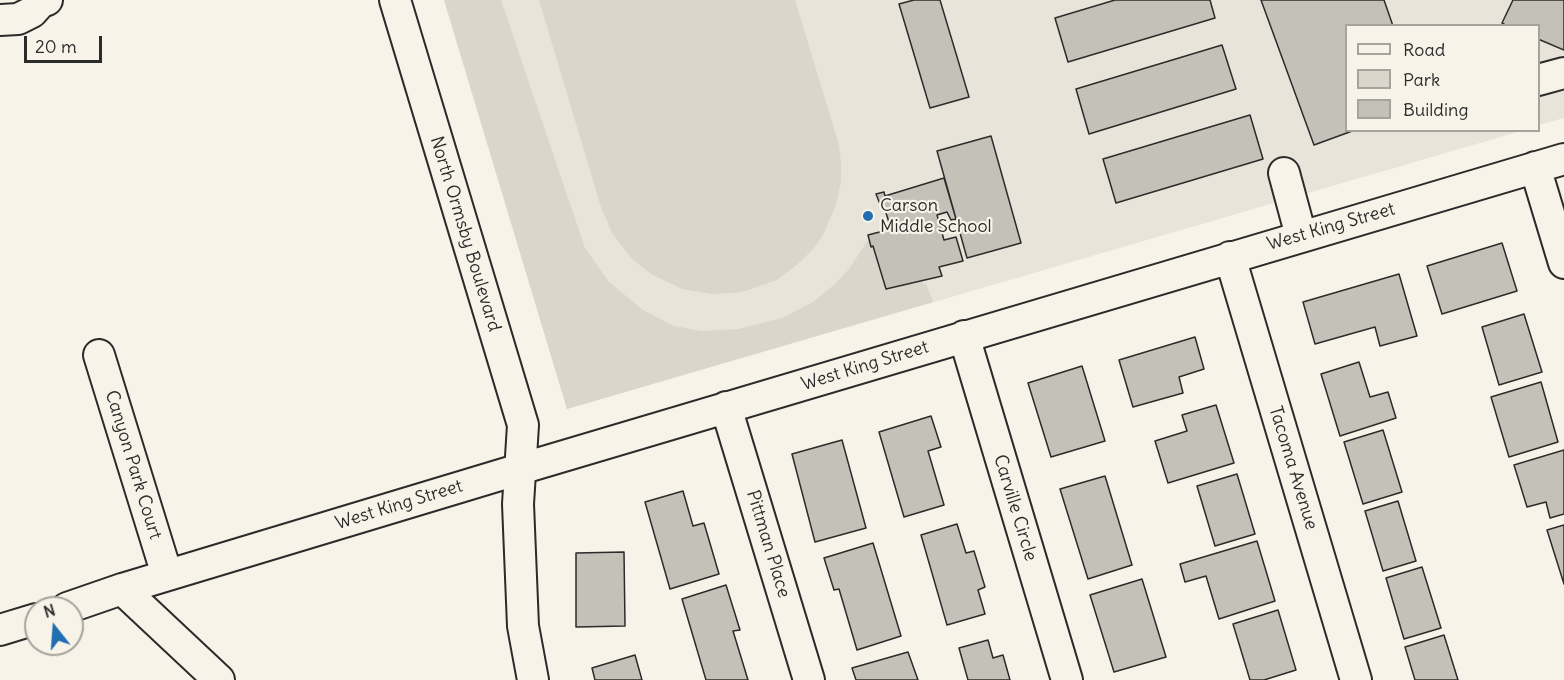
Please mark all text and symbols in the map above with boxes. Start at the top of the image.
scale bar [27,24,105,62]
legend [1345,24,1540,132]
text: 20 m [35,35,77,58]
text: Road [1403,38,1445,61]
text: Park [1403,68,1440,91]
text: Building [1403,98,1468,121]
street label: North Ormsby Boulevard [425,134,505,334]
place label: Carson Middle School [880,195,992,238]
street label: West King Street [1265,198,1397,256]
marker: Carson Middle School [861,209,875,223]
street label: West King Street [799,336,931,396]
street label: Canyon Park Court [100,388,166,542]
street label: Tacoma Avenue [1264,404,1322,532]
street label: Carville Circle [989,452,1041,564]
street label: West King Street [333,475,465,535]
street label: Pittman Place [741,488,795,600]
north arrow [24,596,84,656]
text: N [41,600,58,622]

